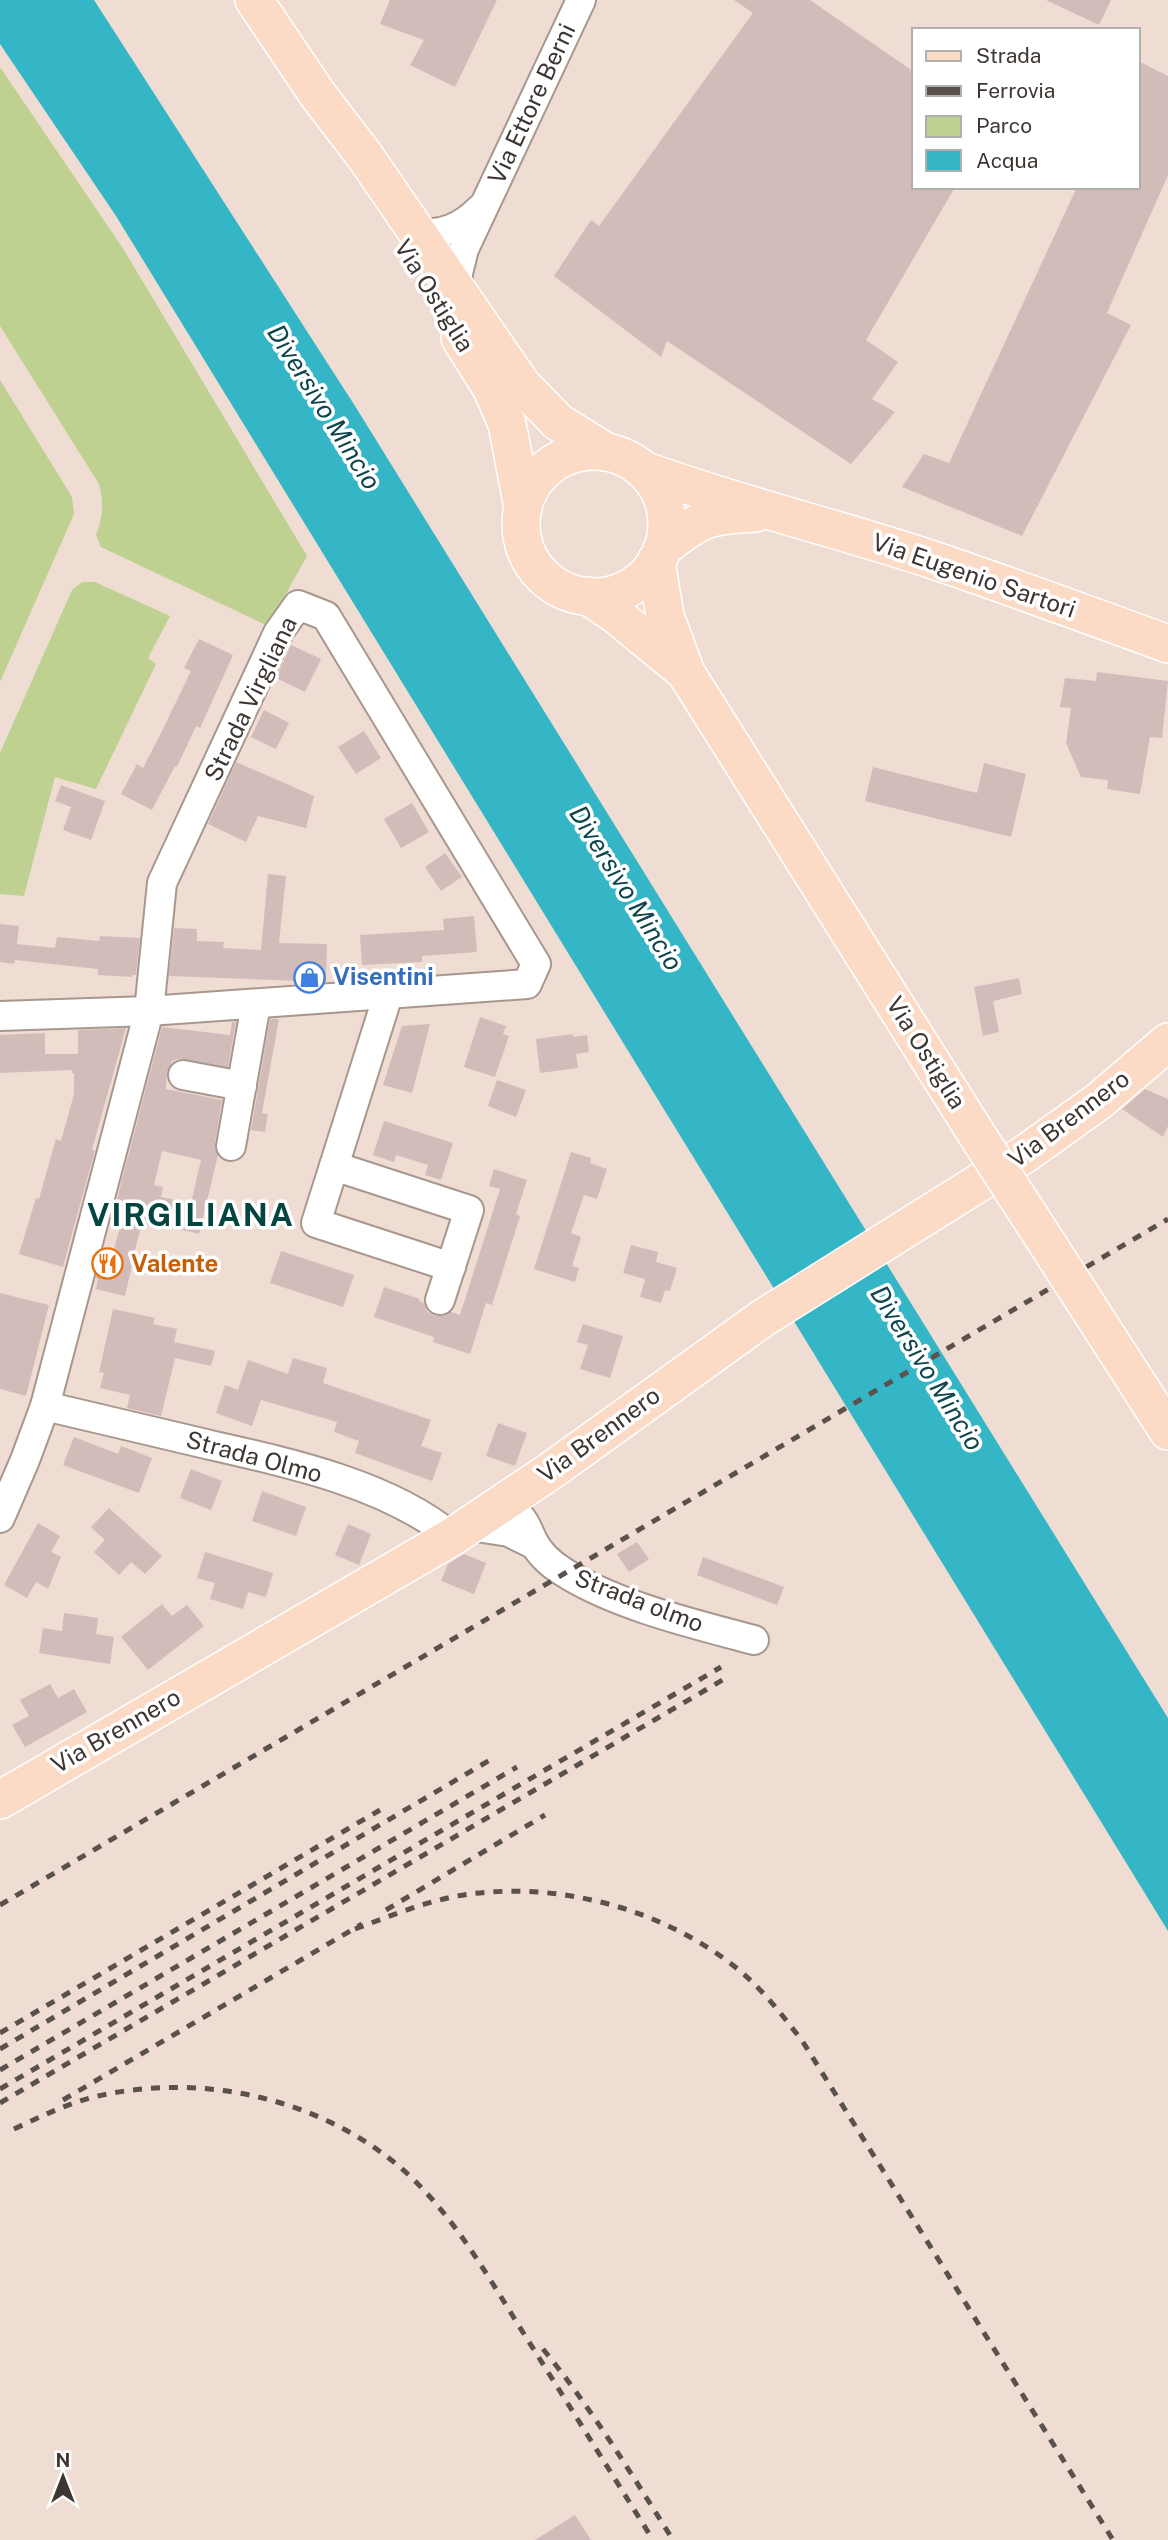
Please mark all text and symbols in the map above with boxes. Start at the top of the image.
street label: Via Ettore Berni [482,19,580,188]
legend [912,28,1140,189]
text: Strada [976,43,1041,68]
text: Ferrovia [976,78,1055,103]
text: Parco [976,113,1032,138]
text: Acqua [976,148,1038,173]
street label: Via Ostiglia [389,234,480,357]
water label: Diversivo Mincio [261,318,388,495]
street label: Via Eugenio Sartori [869,527,1080,623]
street label: Strada Virgliana [198,612,302,785]
water label: Diversivo Mincio [563,799,690,976]
shop icon: Visentini [293,960,327,994]
place label: Visentini [333,962,434,990]
street label: Via Ostiglia [881,991,972,1114]
street label: Via Brennero [1002,1064,1134,1173]
district label: VIRGILIANA [87,1196,295,1233]
restaurant icon: Valente [91,1247,125,1281]
place label: Valente [131,1249,218,1277]
water label: Diversivo Mincio [864,1279,991,1456]
street label: Via Brennero [532,1381,665,1488]
street label: Strada Olmo [183,1424,325,1488]
street label: Strada olmo [571,1563,708,1637]
street label: Via Brennero [46,1682,185,1778]
north arrow [28,2442,98,2512]
text: N [56,2449,70,2471]

